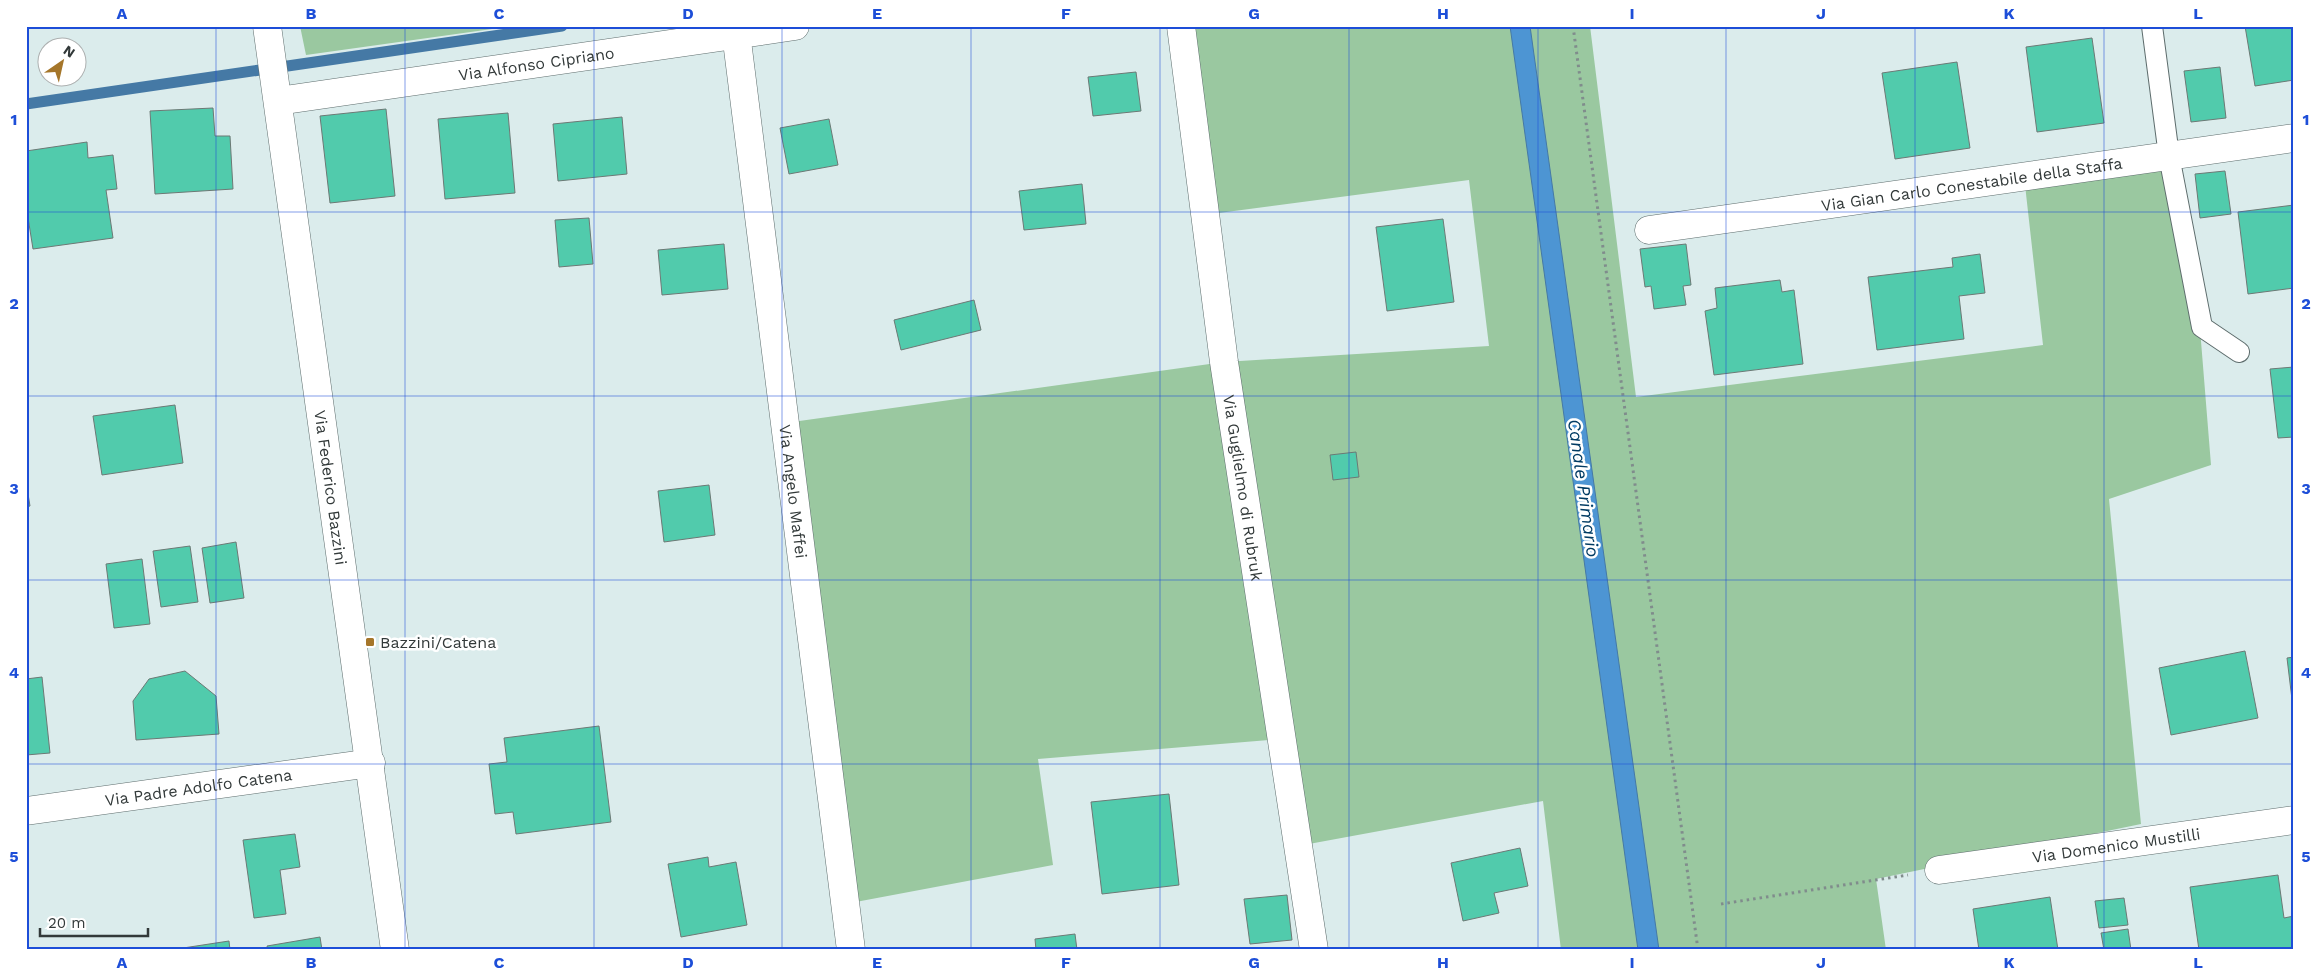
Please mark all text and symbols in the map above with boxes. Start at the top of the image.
text: A [117,4,128,23]
text: B [306,4,317,23]
text: C [494,4,505,23]
text: D [682,4,694,23]
text: E [872,4,882,23]
text: F [1061,4,1071,23]
text: G [1248,4,1260,23]
text: H [1437,4,1449,23]
text: I [1629,4,1635,23]
text: J [1816,4,1826,23]
text: K [2003,4,2015,23]
text: L [2193,4,2203,23]
north arrow [38,38,88,88]
text: N [60,42,78,61]
street label: Via Alfonso Cipriano [457,43,616,84]
text: 1 [11,110,17,129]
text: 1 [2303,110,2309,129]
street label: Via Gian Carlo Conestabile della Staffa [1820,153,2124,215]
text: 2 [9,294,19,313]
text: 2 [2301,294,2311,313]
street label: Via Guglielmo di Rubruk [1220,393,1267,582]
street label: Via Federico Bazzini [311,409,351,566]
water label: Canale Primario [1564,418,1604,558]
street label: Via Angelo Maffei [776,423,811,559]
text: 3 [9,479,19,498]
text: 3 [2301,479,2311,498]
place label: Bazzini/Catena [380,633,496,652]
marker: Bazzini/Catena [364,636,376,648]
text: 4 [9,663,19,682]
text: 4 [2301,663,2311,682]
street label: Via Padre Adolfo Catena [104,765,293,809]
street label: Via Domenico Mustilli [2031,824,2202,866]
text: 5 [9,847,19,866]
text: 5 [2301,847,2311,866]
scale bar [40,906,148,938]
text: 20 m [48,914,86,932]
text: A [117,953,128,972]
text: B [306,953,317,972]
text: C [494,953,505,972]
text: D [682,953,694,972]
text: E [872,953,882,972]
text: F [1061,953,1071,972]
text: G [1248,953,1260,972]
text: H [1437,953,1449,972]
text: I [1629,953,1635,972]
text: J [1816,953,1826,972]
text: K [2003,953,2015,972]
text: L [2193,953,2203,972]

